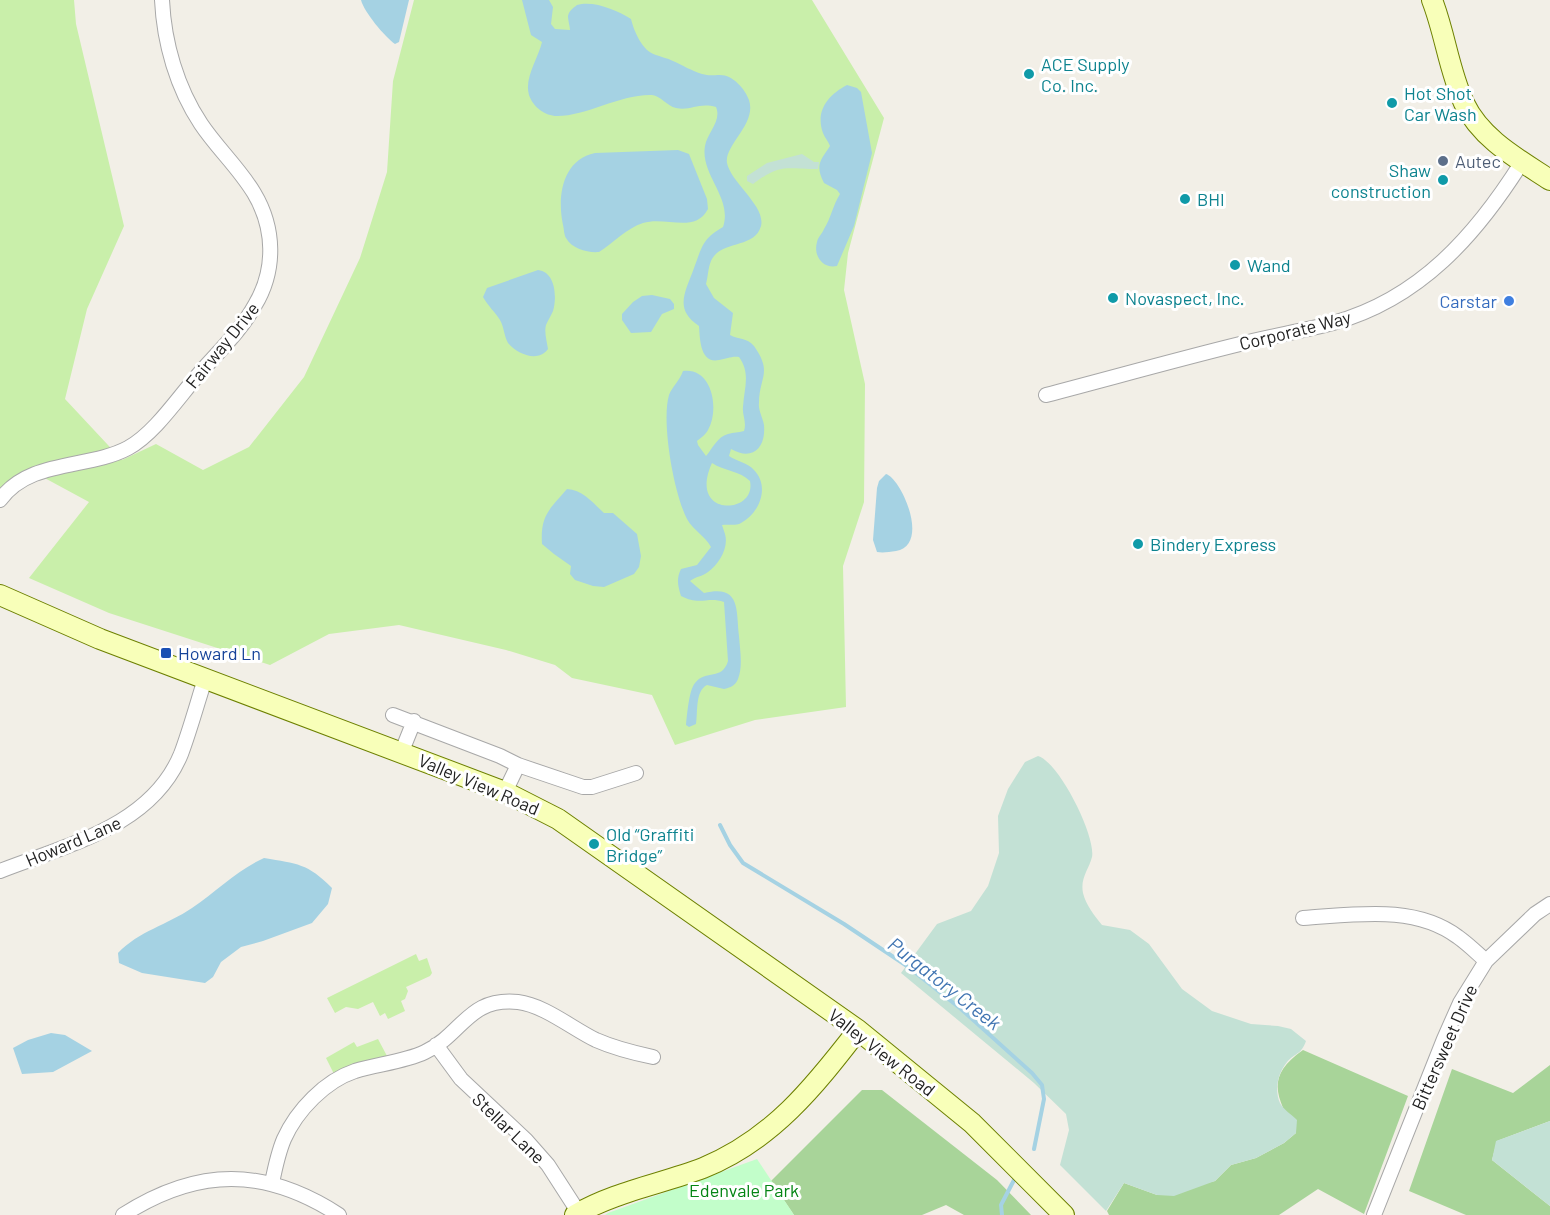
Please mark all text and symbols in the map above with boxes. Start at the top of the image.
place label: ACE Supply Co. Inc. [1041,53,1130,96]
marker: ACE Supply Co. Inc. [1022,67,1036,81]
place label: Hot Shot Car Wash [1404,82,1477,125]
marker: Hot Shot Car Wash [1385,96,1399,110]
place label: Autec [1455,150,1501,172]
marker: Autec [1436,154,1450,168]
place label: Shaw construction [1331,159,1431,202]
marker: Shaw construction [1436,173,1450,187]
place label: BHI [1197,188,1225,210]
marker: BHI [1178,192,1192,206]
place label: Wand [1247,254,1291,276]
marker: Wand [1228,258,1242,272]
place label: Novaspect, Inc. [1125,287,1245,309]
place label: Carstar [1440,290,1497,312]
marker: Novaspect, Inc. [1106,291,1120,305]
marker: Carstar [1502,294,1516,308]
street label: Fairway Drive [181,298,263,392]
street label: Corporate Way [1237,305,1353,355]
place label: Bindery Express [1150,533,1276,555]
marker: Bindery Express [1131,537,1145,551]
place label: Howard Ln [178,642,261,664]
marker: Howard Ln [159,646,173,660]
street label: Valley View Road [415,749,543,819]
street label: Howard Lane [22,811,124,871]
place label: Old “Graffiti Bridge” [606,823,694,866]
marker: Old “Graffiti Bridge” [587,837,601,851]
water label: Purgatory Creek [884,931,1006,1035]
street label: Bittersweet Drive [1407,981,1481,1113]
street label: Valley View Road [824,1003,940,1101]
street label: Stellar Lane [468,1088,550,1168]
park label: Edenvale Park [689,1179,799,1201]

